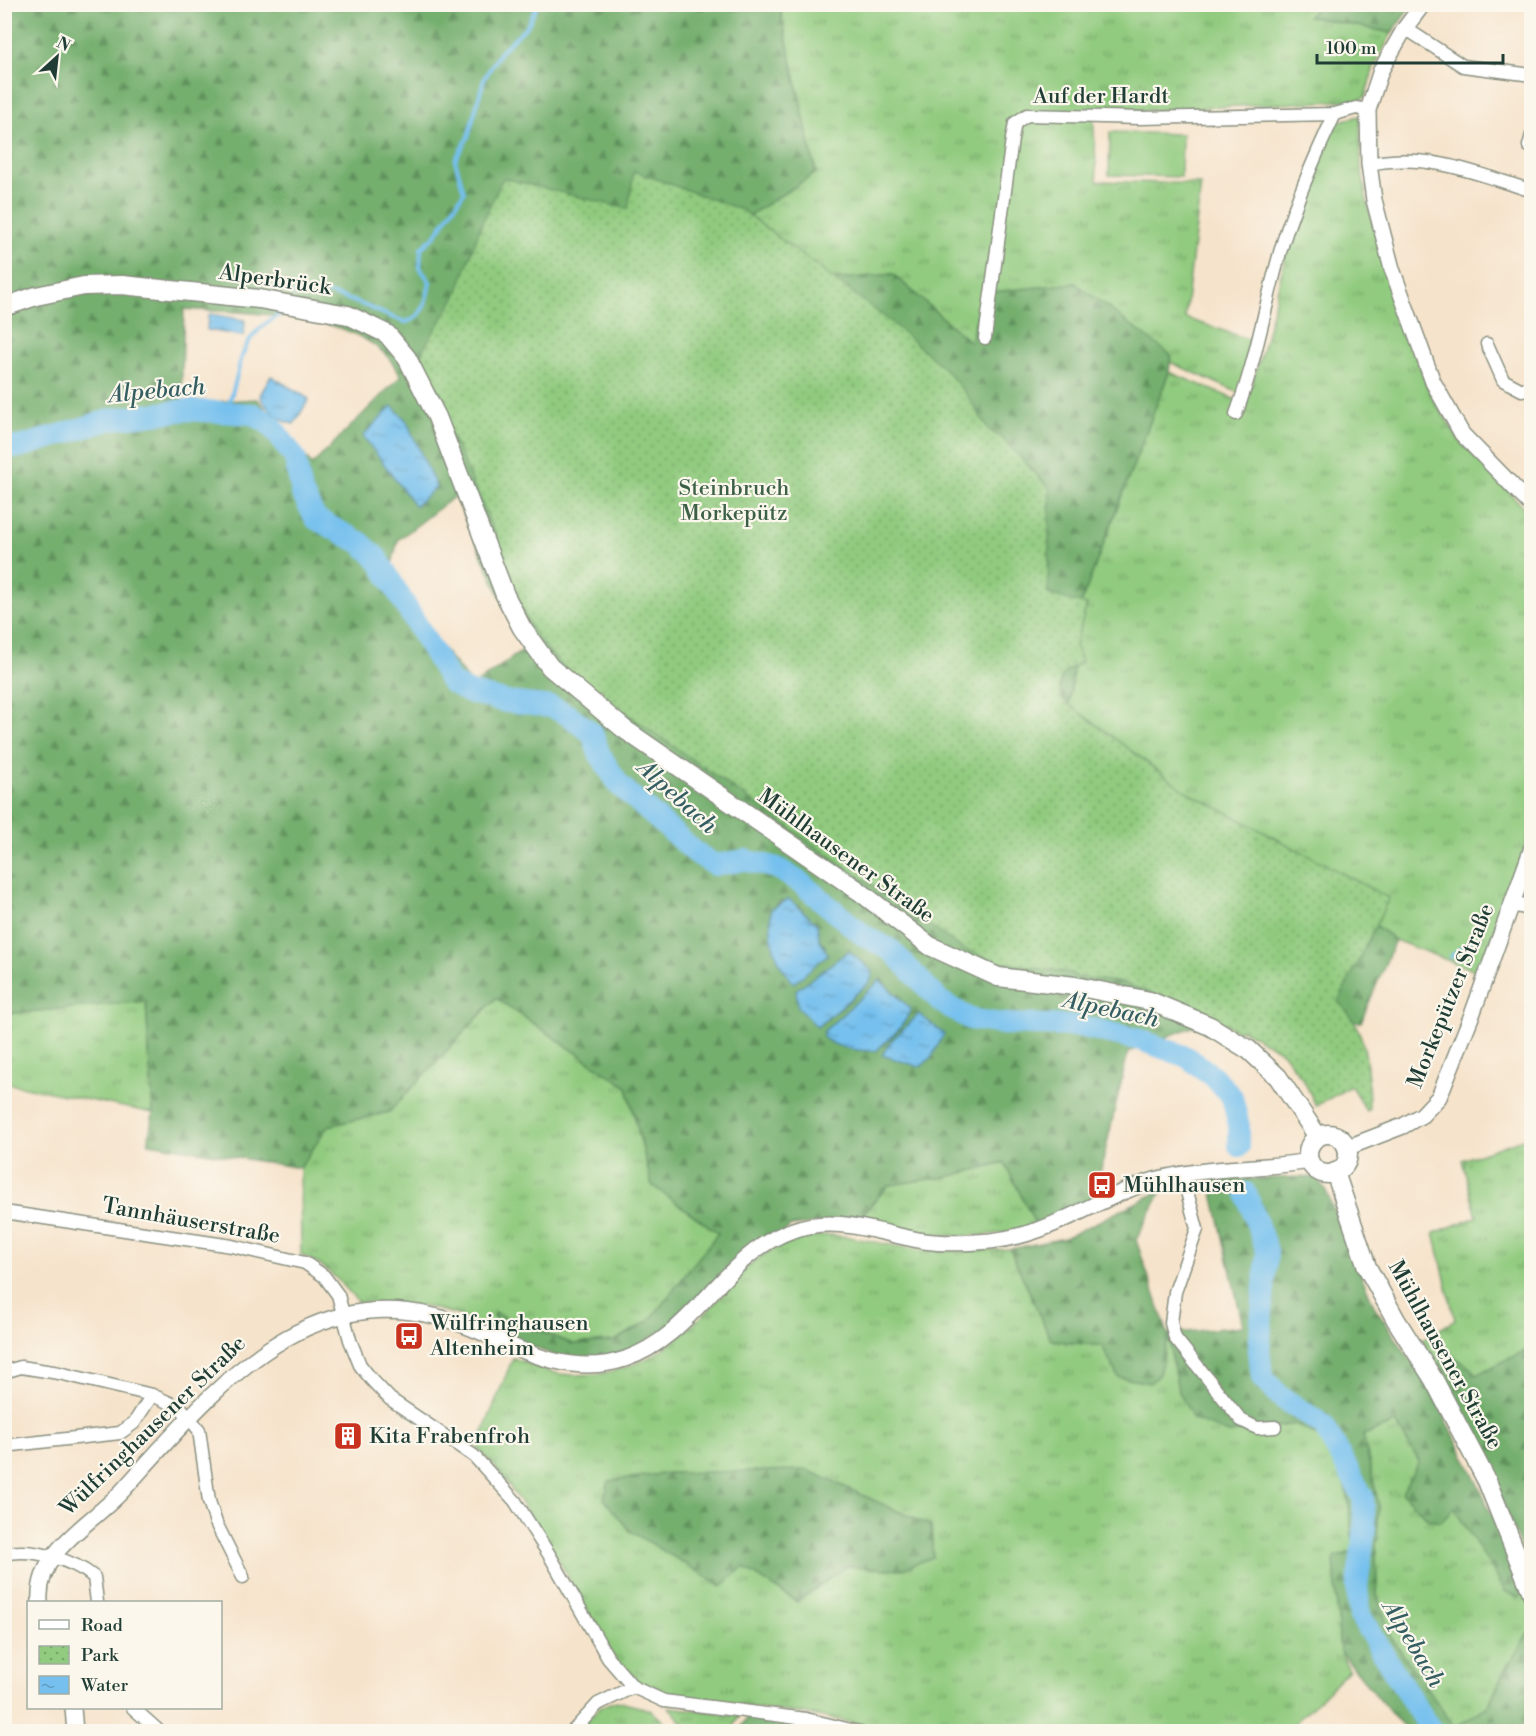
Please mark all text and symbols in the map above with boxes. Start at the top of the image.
north arrow [27,27,87,87]
scale bar [1317,27,1503,65]
text: N [53,33,74,56]
text: 100 m [1326,37,1377,60]
street label: Auf der Hardt [1032,83,1169,110]
street label: Alperbrück [216,259,334,301]
water label: Alpebach [104,372,207,410]
park label: Steinbruch Morkepütz [679,475,789,527]
water label: Alpebach [629,751,724,841]
street label: Mühlhausener Straße [752,783,940,929]
street label: Morkepützer Straße [1402,900,1500,1092]
water label: Alpebach [1058,985,1162,1035]
bus stop icon: Mühlhausen [1086,1169,1118,1201]
place label: Mühlhausen [1123,1172,1245,1199]
street label: Tannhäuserstraße [100,1192,282,1250]
street label: Mühlhausener Straße [1382,1256,1508,1454]
place label: Wülfringhausen Altenheim [429,1310,589,1362]
bus stop icon: Wülfringhausen Altenheim [393,1320,425,1352]
street label: Wülfringhausener Straße [54,1330,252,1523]
building icon: Kita Frabenfroh [332,1420,364,1452]
place label: Kita Frabenfroh [369,1423,530,1450]
water label: Alpebach [1374,1592,1451,1694]
legend [27,1601,222,1709]
text: Road [81,1614,124,1637]
text: Park [81,1644,120,1667]
text: Water [80,1674,129,1697]

